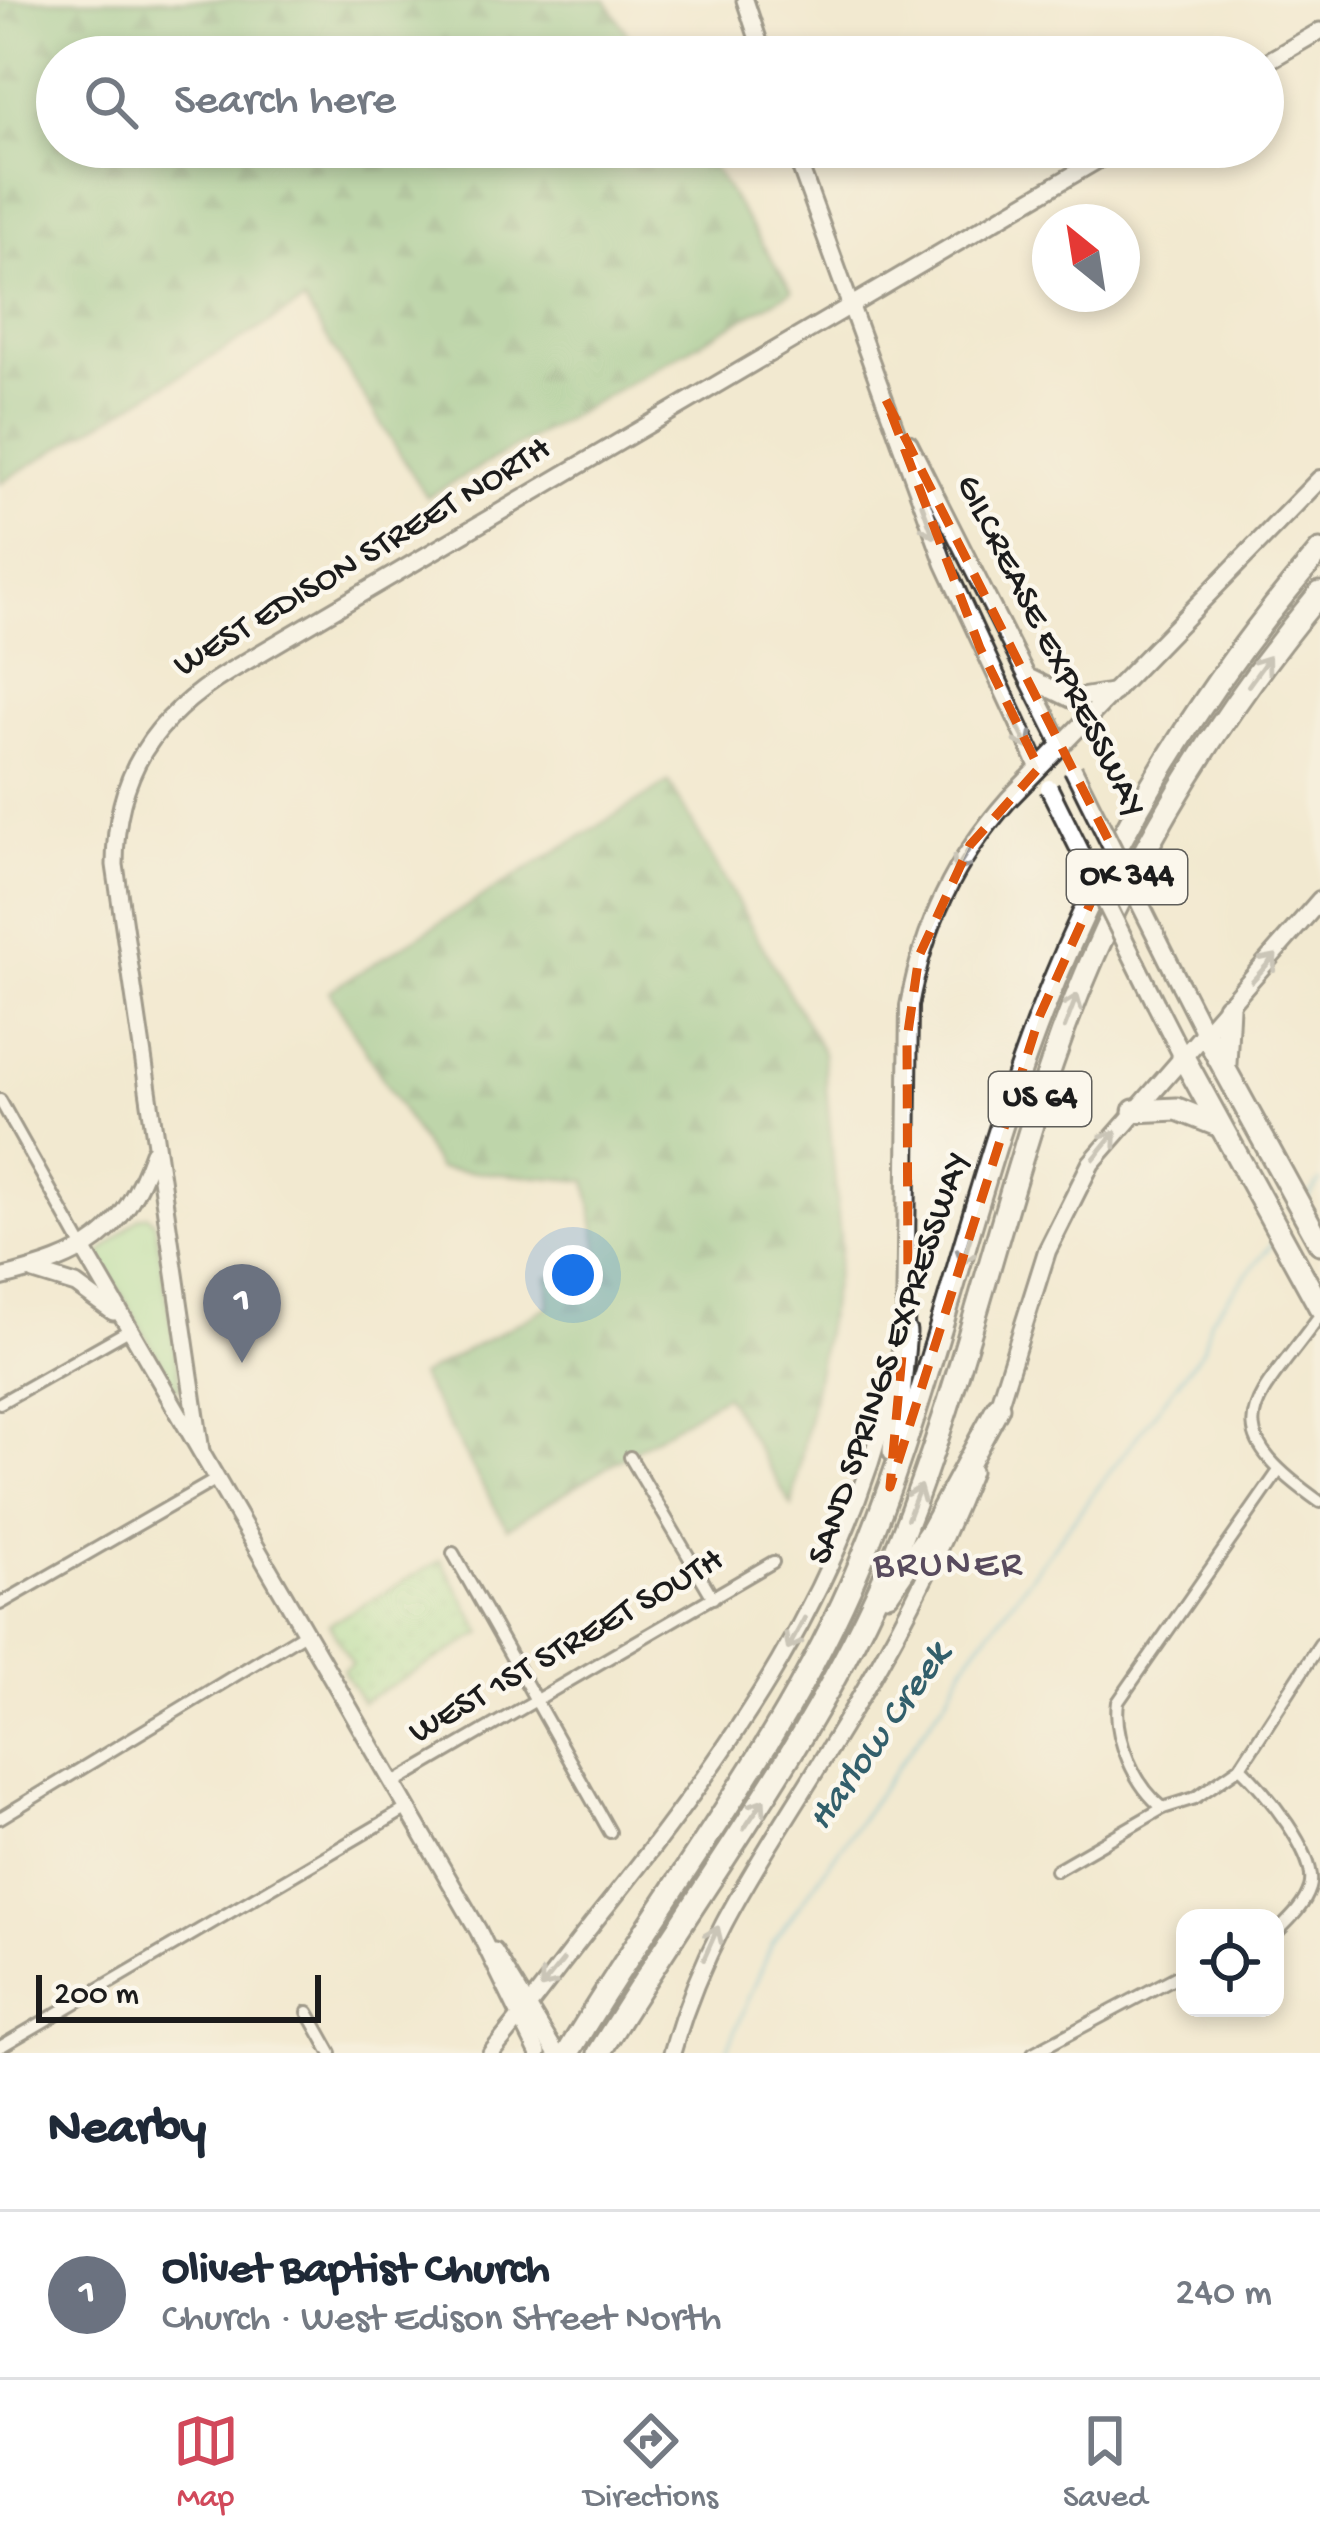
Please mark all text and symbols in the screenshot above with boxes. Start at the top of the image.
search box [36,36,1284,168]
icon: search [78,69,144,135]
text: Search here [174,76,396,129]
north arrow [1032,204,1140,312]
street label: WEST EDISON STREET NORTH [167,429,560,689]
street label: GILCREASE EXPRESSWAY [944,468,1154,826]
one-way arrow [919,502,941,539]
one-way arrow [1246,655,1271,688]
one-way arrow [1011,715,1034,751]
one-way arrow [952,839,976,873]
road number: OK 344 [1067,850,1187,904]
one-way arrow [1250,953,1277,983]
one-way arrow [1062,994,1084,1031]
road number: US 64 [989,1072,1091,1126]
one-way arrow [1091,1130,1118,1162]
street label: SAND SPRINGS EXPRESSWAY [800,1147,982,1571]
one-way arrow [954,1229,976,1267]
your location [543,1245,603,1305]
pin: 1 [203,1264,281,1363]
one-way arrow [904,1485,926,1522]
street label: WEST 1ST STREET SOUTH [402,1540,732,1756]
district label: BRUNER [872,1544,1025,1590]
one-way arrow [783,1615,806,1651]
water label: Harlow Creek [799,1632,965,1841]
one-way arrow [742,1798,767,1832]
map controls [1176,1909,1284,2017]
button: locate [1176,1909,1284,2017]
one-way arrow [701,1926,723,1962]
one-way arrow [540,1957,566,1989]
scale bar [36,1969,321,2022]
text: 200 m [54,1977,139,2015]
text: Nearby [48,2101,206,2161]
text: Olivet Baptist Church [162,2245,550,2298]
text: 1 [79,2272,95,2318]
text: 240 m [1175,2272,1272,2318]
text: Church · West Edison Street North [162,2298,721,2344]
tab: Map [173,2408,239,2518]
tab: Directions [584,2408,718,2518]
tab: Saved [1063,2408,1147,2518]

